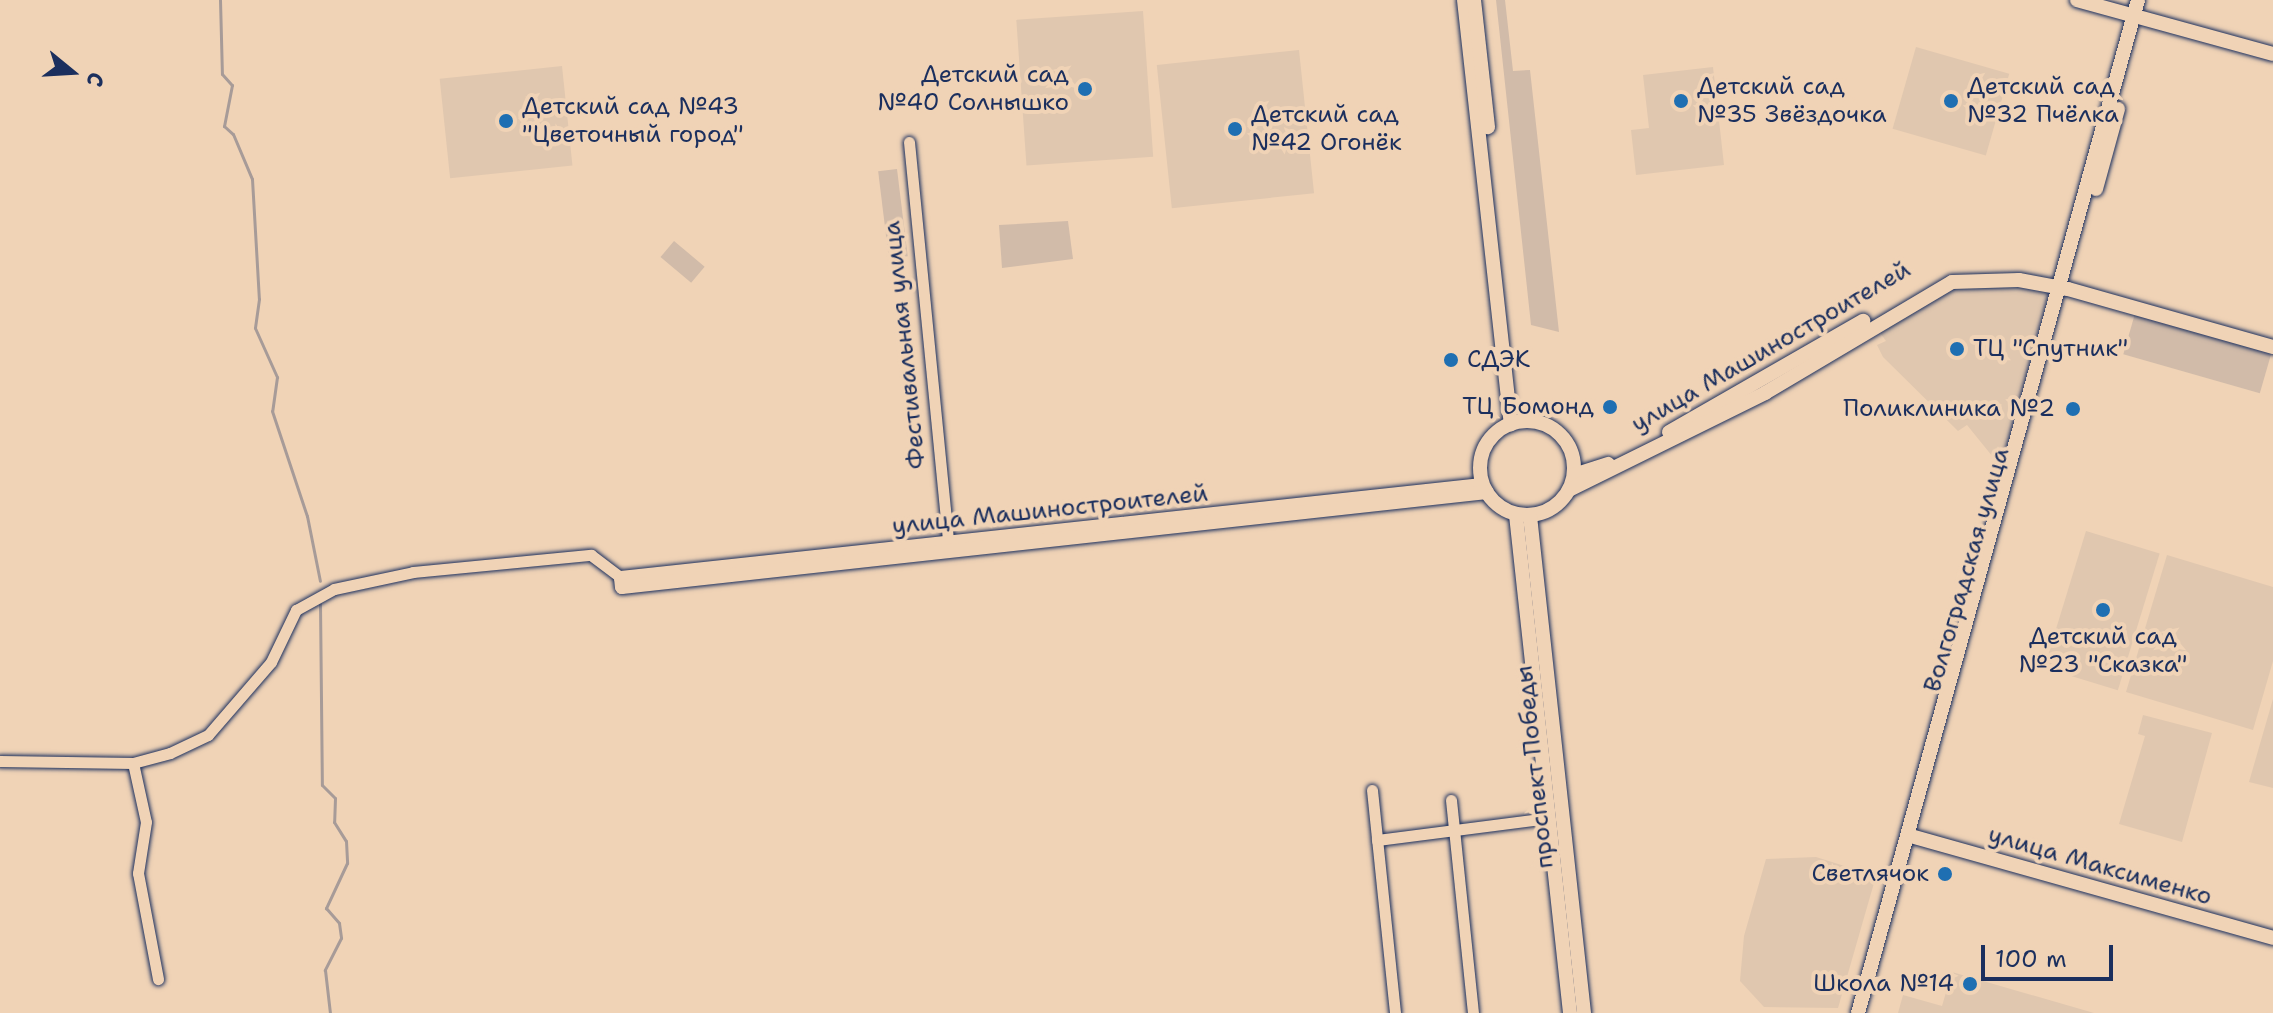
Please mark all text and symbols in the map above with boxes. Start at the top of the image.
north arrow [32,32,112,112]
place label: Детский сад №40 Солнышко [877,61,1069,117]
text: С [79,69,111,90]
place label: Детский сад №35 Звёздочка [1697,73,1887,129]
place label: Детский сад №32 Пчёлка [1967,73,2119,129]
marker: Детский сад №40 Солнышко [1076,80,1094,98]
marker: Детский сад №35 Звёздочка [1672,92,1690,110]
marker: Детский сад №32 Пчёлка [1942,92,1960,110]
place label: Детский сад №43 "Цветочный город" [522,93,744,149]
place label: Детский сад №42 Огонёк [1251,101,1402,157]
marker: Детский сад №43 "Цветочный город" [497,112,515,130]
marker: Детский сад №42 Огонёк [1226,120,1244,138]
street label: Фестивальная улица [878,220,932,470]
street label: улица Машиностроителей [1626,255,1916,439]
place label: ТЦ "Спутник" [1973,335,2128,363]
marker: ТЦ "Спутник" [1948,340,1966,358]
place label: СДЭК [1467,346,1530,374]
marker: СДЭК [1442,351,1460,369]
place label: ТЦ Бомонд [1462,393,1594,421]
place label: Поликлиника №2 [1843,395,2055,423]
marker: ТЦ Бомонд [1601,398,1619,416]
marker: Поликлиника №2 [2062,398,2084,420]
street label: Волгоградская улица [1918,445,2016,695]
street label: улица Машиностроителей [891,479,1209,541]
marker: Детский сад №23 "Сказка" [2094,601,2112,619]
place label: Детский сад №23 "Сказка" [2018,623,2188,679]
street label: проспект Победы [1510,664,1560,870]
street label: улица Максименко [1985,820,2215,912]
place label: Светлячок [1811,860,1929,888]
marker: Светлячок [1936,865,1954,883]
scale bar [1985,929,2117,979]
text: 100 m [1995,943,2067,975]
place label: Школа №14 [1813,970,1954,998]
marker: Школа №14 [1961,975,1979,993]

